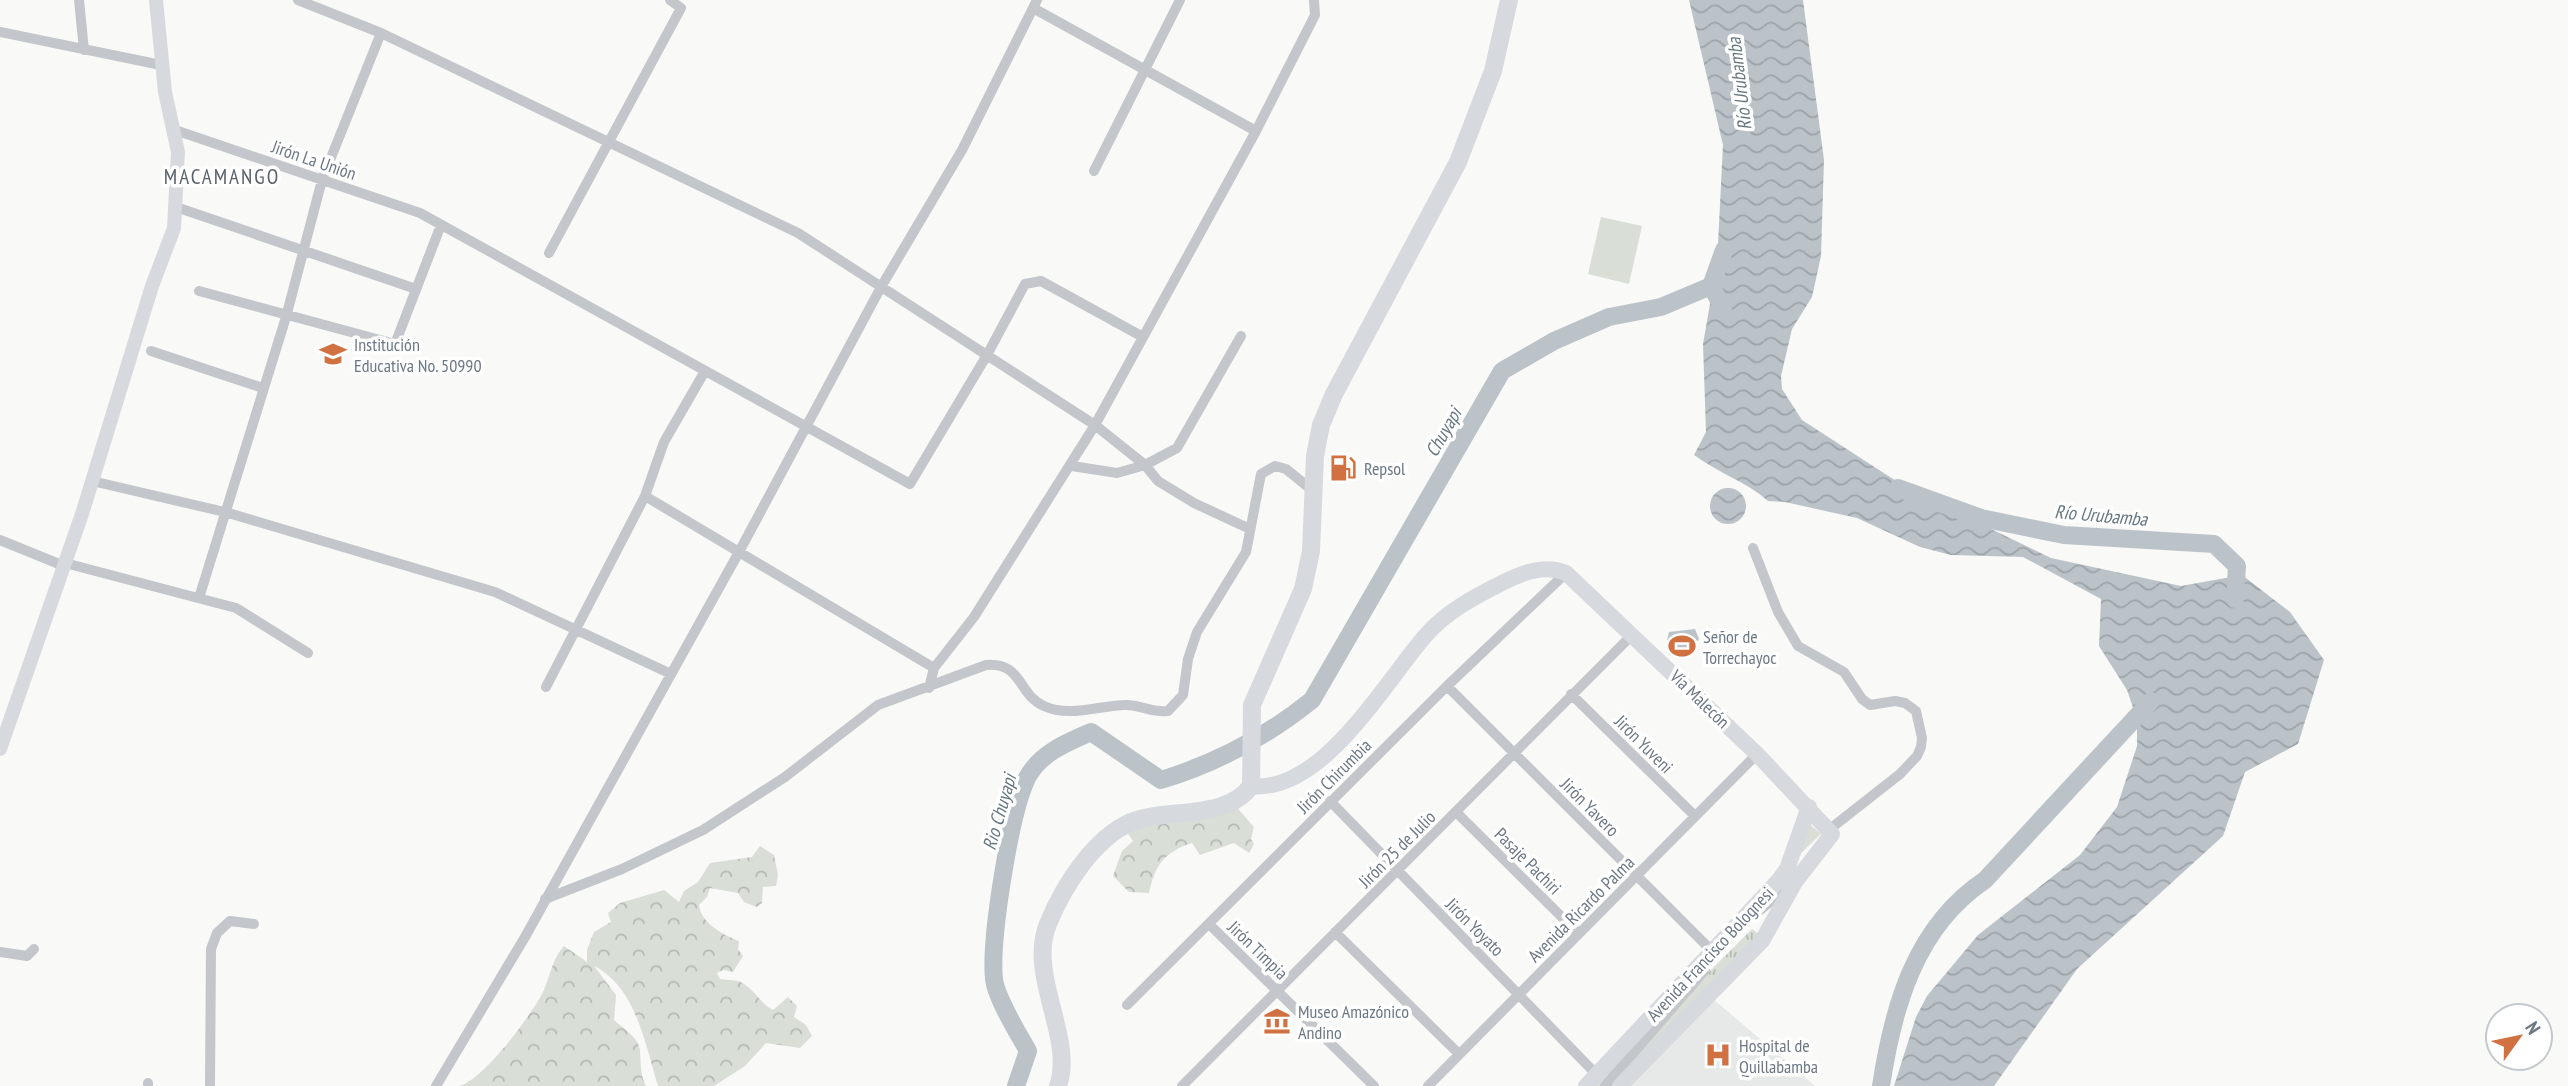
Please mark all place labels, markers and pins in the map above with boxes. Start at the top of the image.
place label: Institución Educativa No. 50990 [354,333,482,377]
school or university icon: Institución Educativa No. 50990 [318,339,348,369]
fuel station icon: Repsol [1328,453,1358,483]
place label: Repsol [1364,457,1406,480]
place label: Señor de Torrechayoc [1703,625,1777,669]
sports icon: Señor de Torrechayoc [1667,631,1697,661]
place label: Museo Amazónico Andino [1298,1000,1409,1044]
museum icon: Museo Amazónico Andino [1262,1006,1292,1036]
place label: Hospital de Quillabamba [1739,1034,1818,1078]
hospital icon: Hospital de Quillabamba [1703,1040,1733,1070]

